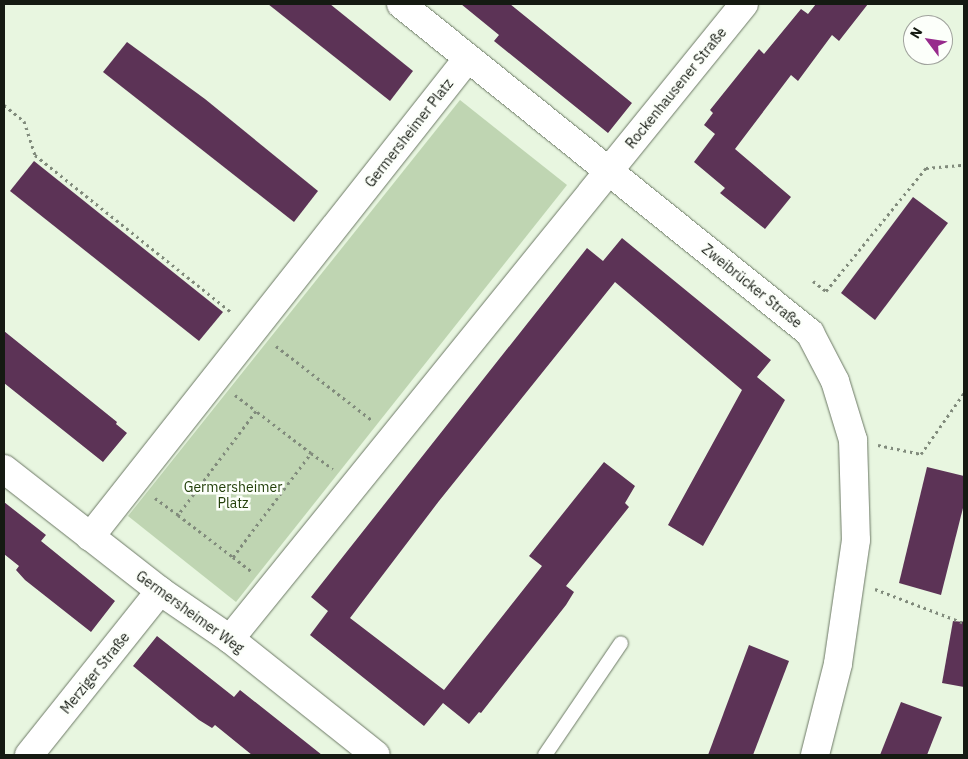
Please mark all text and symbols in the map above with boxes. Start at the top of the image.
north arrow [903,15,953,65]
street label: Rockenhausener Straße [622,24,730,152]
text: N [906,24,926,42]
street label: Germersheimer Platz [361,75,457,191]
street label: Zweibrücker Straße [699,241,805,331]
park label: Germersheimer Platz [184,479,282,512]
street label: Germersheimer Weg [133,567,247,657]
street label: Merziger Straße [57,629,133,717]

